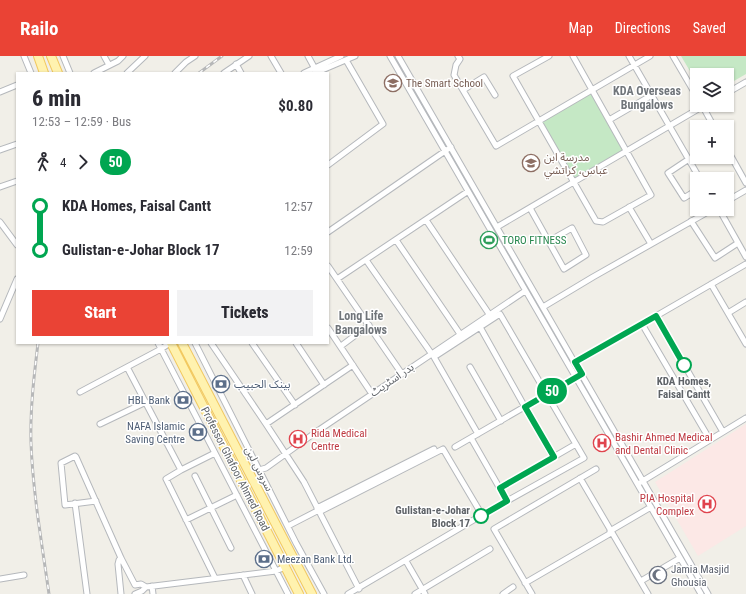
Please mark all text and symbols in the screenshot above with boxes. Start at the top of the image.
text: Railo [20,17,59,40]
text: Map [569,20,593,36]
text: Directions [615,20,671,36]
text: Saved [693,20,726,36]
map controls [690,68,734,216]
button: layers [690,68,734,112]
school or university icon: The Smart School [383,73,403,93]
place label: The Smart School [406,77,483,90]
district label: KDA Overseas Bungalows [613,84,681,112]
text: 6 min [32,86,81,111]
text: $0.80 [278,97,313,115]
text: 12:53 – 12:59 · Bus [32,114,131,129]
button: + [690,120,734,164]
icon: walk [32,151,54,173]
icon: forward [72,151,94,173]
place label: مدرسة ابن عباس، كراتشي [544,151,608,179]
school or university icon: مدرسة ابن عباس، كراتشي [521,153,541,173]
text: 50 [108,154,123,170]
text: 4 [60,155,66,170]
button: − [690,172,734,216]
text: KDA Homes, Faisal Cantt [62,197,211,215]
text: 12:57 [284,199,313,214]
sports icon: TORO FITNESS [479,230,499,250]
place label: TORO FITNESS [502,234,567,247]
text: Gulistan-e-Johar Block 17 [62,241,220,259]
text: 12:59 [284,243,313,258]
button: Start [32,290,169,336]
button: Tickets [177,290,313,336]
district label: Long Life Bangalows [335,309,388,337]
marker: KDA Homes, Faisal Cantt [676,357,692,373]
street label: بدر اسٹریٹ [368,361,416,399]
bank icon: بينک الحبيب [211,374,231,394]
place label: KDA Homes, Faisal Cantt [657,375,712,401]
place label: بينک الحبيب [234,378,291,391]
line badge: 50 [534,378,570,404]
text: 50 [545,383,559,399]
bank icon: HBL Bank [173,390,193,410]
place label: HBL Bank [128,394,170,407]
street label: Professor Ghafoor Ahmed Road [198,405,272,533]
place label: NAFA Islamic Saving Centre [125,420,185,446]
bank icon: NAFA Islamic Saving Centre [188,422,208,442]
place label: Rida Medical Centre [311,427,367,453]
hospital icon: Rida Medical Centre [288,429,308,449]
place label: Bashir Ahmed Medical and Dental Clinic [615,431,712,457]
hospital icon: Bashir Ahmed Medical and Dental Clinic [592,433,612,453]
street label: سروس لین [242,444,276,494]
place label: PIA Hospital Complex [640,492,694,518]
hospital icon: PIA Hospital Complex [697,494,717,514]
place label: Gulistan-e-Johar Block 17 [395,504,470,530]
marker: Gulistan-e-Johar Block 17 [473,508,489,524]
bank icon: Meezan Bank Ltd. [254,549,274,569]
place label: Meezan Bank Ltd. [277,553,355,566]
place label: Jamia Masjid Ghousia [671,563,729,589]
mosque icon: Jamia Masjid Ghousia [648,565,668,585]

